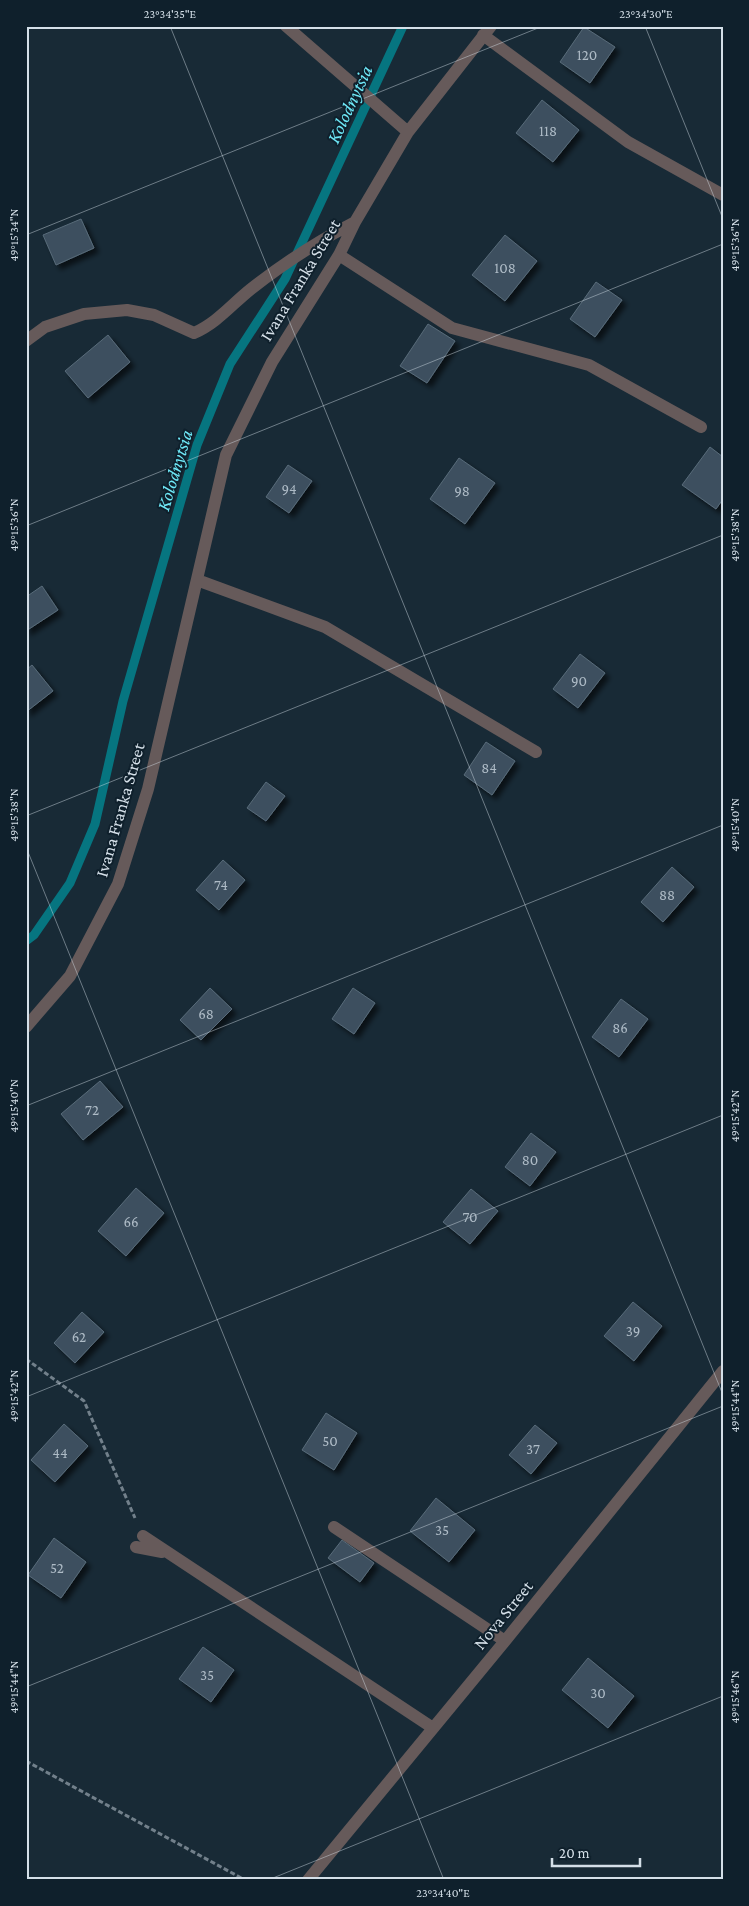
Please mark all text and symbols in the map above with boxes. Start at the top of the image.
text: 23°34'35"E [144,7,197,21]
text: 23°34'30"E [619,7,673,21]
house number: 120 [577,47,597,63]
water label: Kolodnytsia [322,62,377,146]
house number: 118 [539,123,557,139]
text: 49°15'34"N [7,208,21,261]
street label: Ivana Franka Street [256,215,345,345]
text: 49°15'36"N [728,218,742,272]
house number: 108 [494,260,516,276]
water label: Kolodnytsia [152,427,197,513]
house number: 94 [281,481,297,497]
house number: 98 [454,483,470,499]
text: 49°15'36"N [7,498,21,552]
text: 49°15'38"N [728,508,742,562]
house number: 90 [571,673,587,689]
street label: Ivana Franka Street [91,740,149,879]
house number: 84 [481,760,497,776]
text: 49°15'38"N [7,788,21,842]
text: 49°15'40"N [728,798,742,852]
house number: 74 [214,877,228,893]
house number: 88 [659,887,675,903]
house number: 68 [198,1006,214,1022]
house number: 86 [612,1020,628,1036]
text: 49°15'40"N [7,1079,21,1133]
text: 49°15'42"N [728,1090,742,1142]
house number: 72 [85,1102,99,1118]
house number: 80 [522,1152,538,1168]
house number: 70 [462,1209,478,1225]
house number: 66 [123,1214,139,1230]
house number: 39 [626,1323,640,1339]
house number: 62 [72,1329,86,1345]
text: 49°15'42"N [7,1370,21,1422]
text: 49°15'44"N [728,1379,742,1432]
house number: 50 [322,1433,338,1449]
house number: 37 [526,1441,540,1457]
house number: 44 [52,1445,68,1461]
house number: 35 [435,1522,449,1538]
house number: 52 [50,1560,64,1576]
street label: Nova Street [469,1576,537,1653]
text: 49°15'44"N [7,1660,21,1713]
house number: 35 [200,1667,214,1683]
text: 49°15'46"N [728,1670,742,1724]
house number: 30 [590,1685,606,1701]
scale bar [552,1836,639,1868]
text: 20 m [559,1845,590,1861]
text: 23°34'40"E [416,1886,470,1900]

